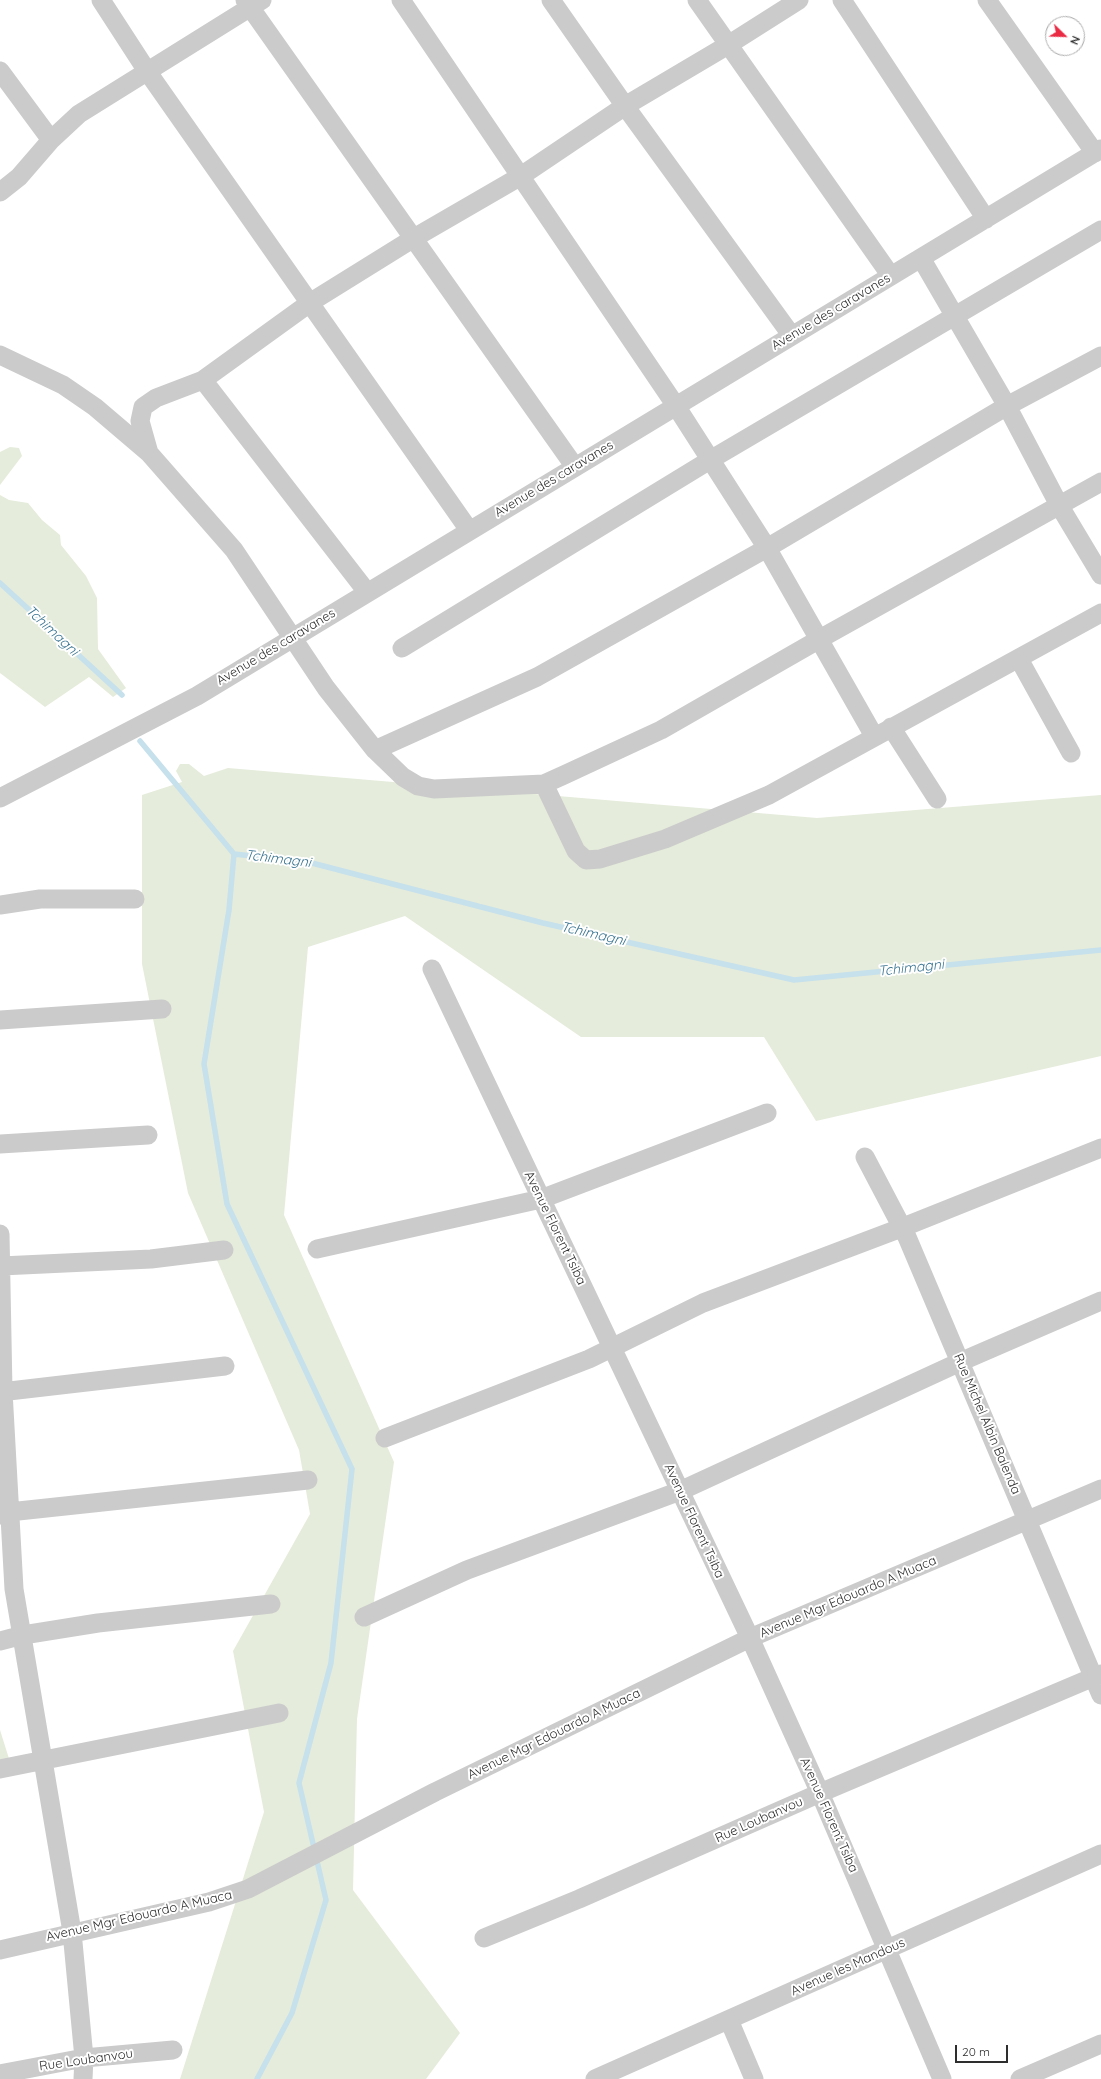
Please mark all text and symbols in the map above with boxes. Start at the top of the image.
north arrow [1045,16,1085,56]
text: N [1067,34,1083,47]
street label: Avenue des caravanes [769,270,893,354]
street label: Avenue des caravanes [492,437,616,521]
water label: Tchimagni [22,602,82,660]
street label: Avenue des caravanes [214,605,338,689]
water label: Tchimagni [244,847,312,871]
water label: Tchimagni [559,918,627,950]
water label: Tchimagni [877,956,945,980]
street label: Avenue Florent Tsiba [521,1169,589,1287]
street label: Rue Michel Albin Balenda [950,1351,1024,1497]
street label: Avenue Florent Tsiba [661,1461,727,1581]
street label: Avenue Mgr Edouardo A Muaca [757,1553,939,1641]
street label: Avenue Mgr Edouardo A Muaca [465,1685,643,1783]
street label: Avenue Florent Tsiba [797,1755,861,1875]
street label: Rue Loubanvou [713,1794,805,1846]
street label: Avenue Mgr Edouardo A Muaca [45,1887,233,1945]
street label: Avenue les Mandous [789,1935,907,1999]
scale bar [957,2037,1010,2063]
text: 20 m [962,2044,990,2059]
street label: Rue Loubanvou [38,2046,134,2074]

